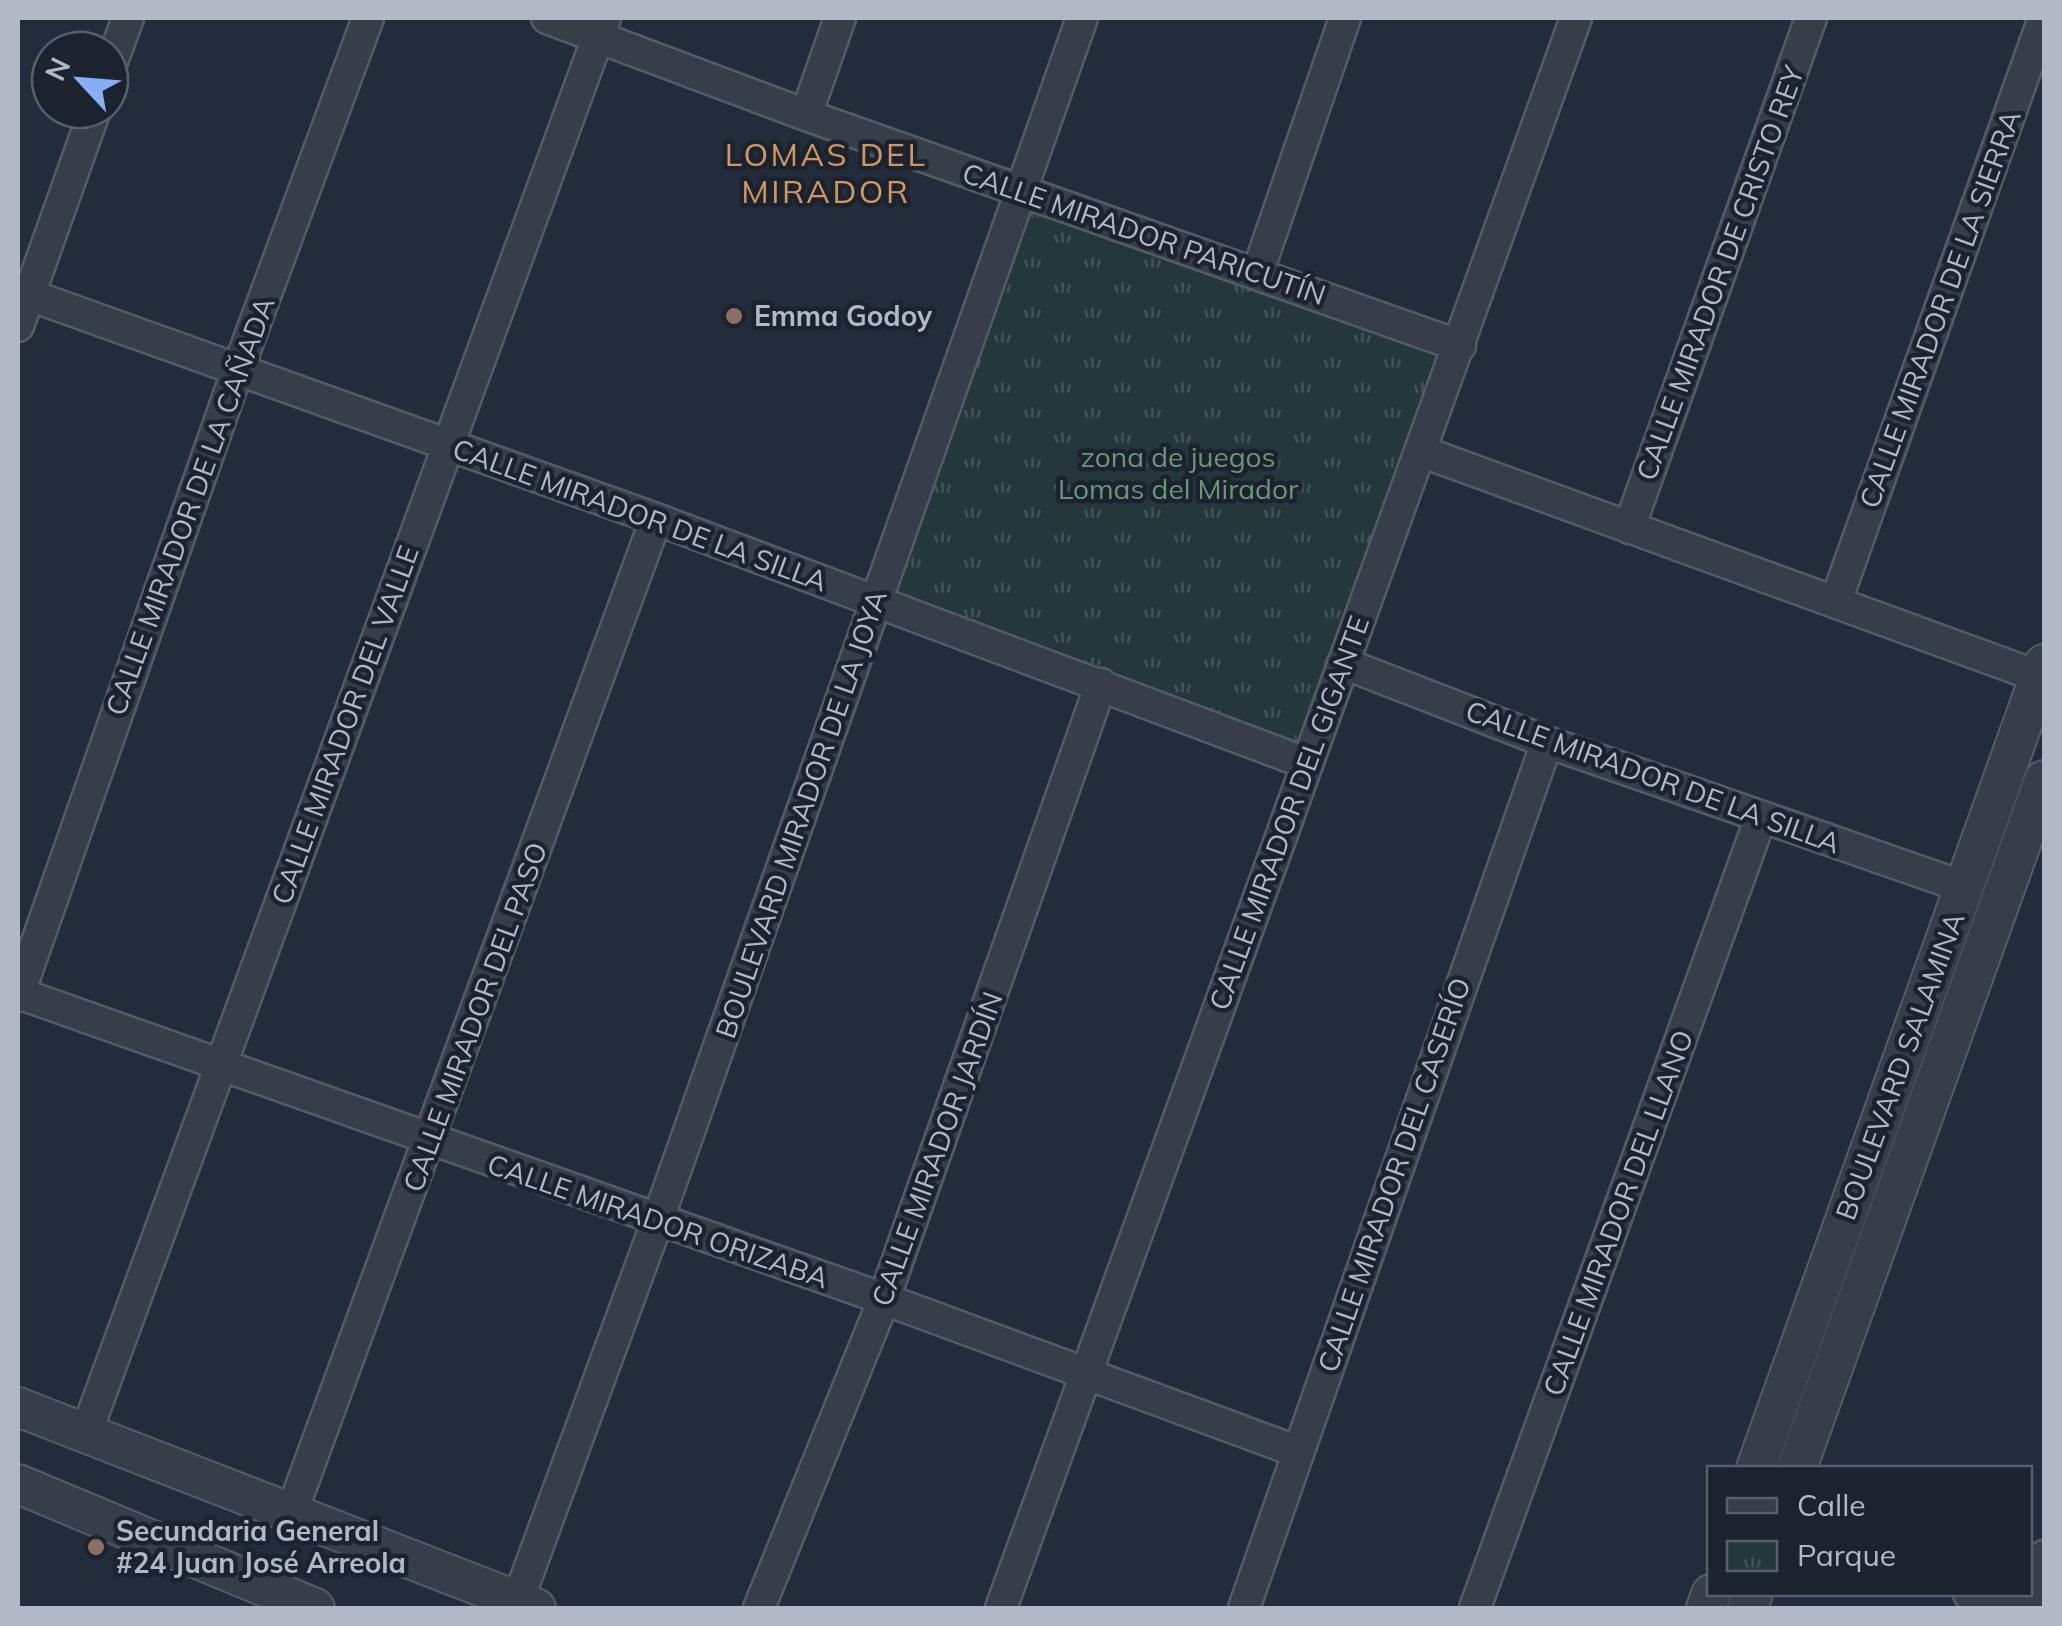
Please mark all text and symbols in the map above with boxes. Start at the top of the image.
north arrow [30,30,130,130]
text: N [37,52,77,86]
street label: CALLE MIRADOR DE CRISTO REY [1628,60,1811,485]
street label: CALLE MIRADOR DE LA SIERRA [1851,105,2028,513]
district label: LOMAS DEL MIRADOR [725,134,927,211]
street label: CALLE MIRADOR PARICUTÍN [958,155,1330,312]
street label: CALLE MIRADOR DE LA CAÑADA [97,291,282,720]
place label: Emma Godoy [754,298,933,333]
marker: Emma Godoy [723,305,745,327]
street label: CALLE MIRADOR DE LA SILLA [448,430,833,599]
park label: zona de juegos Lomas del Mirador [1058,439,1299,506]
street label: CALLE MIRADOR DEL VALLE [263,541,426,909]
street label: BOULEVARD MIRADOR DE LA JOYA [707,585,894,1042]
street label: CALLE MIRADOR DEL GIGANTE [1201,611,1376,1015]
street label: CALLE MIRADOR DE LA SILLA [1461,692,1846,861]
street label: CALLE MIRADOR DEL PASO [395,837,554,1196]
street label: BOULEVARD SALAMINA [1828,907,1972,1224]
street label: CALLE MIRADOR DEL CASERÍO [1309,973,1478,1377]
street label: CALLE MIRADOR JARDÍN [863,987,1010,1311]
street label: CALLE MIRADOR DEL LLANO [1535,1025,1700,1400]
street label: CALLE MIRADOR ORIZABA [483,1146,834,1296]
legend [1707,1466,2032,1596]
text: Calle [1797,1486,1866,1524]
place label: Secundaria General #24 Juan José Arreola [116,1513,406,1580]
marker: Secundaria General #24 Juan José Arreola [85,1536,107,1558]
text: Parque [1797,1536,1896,1574]

